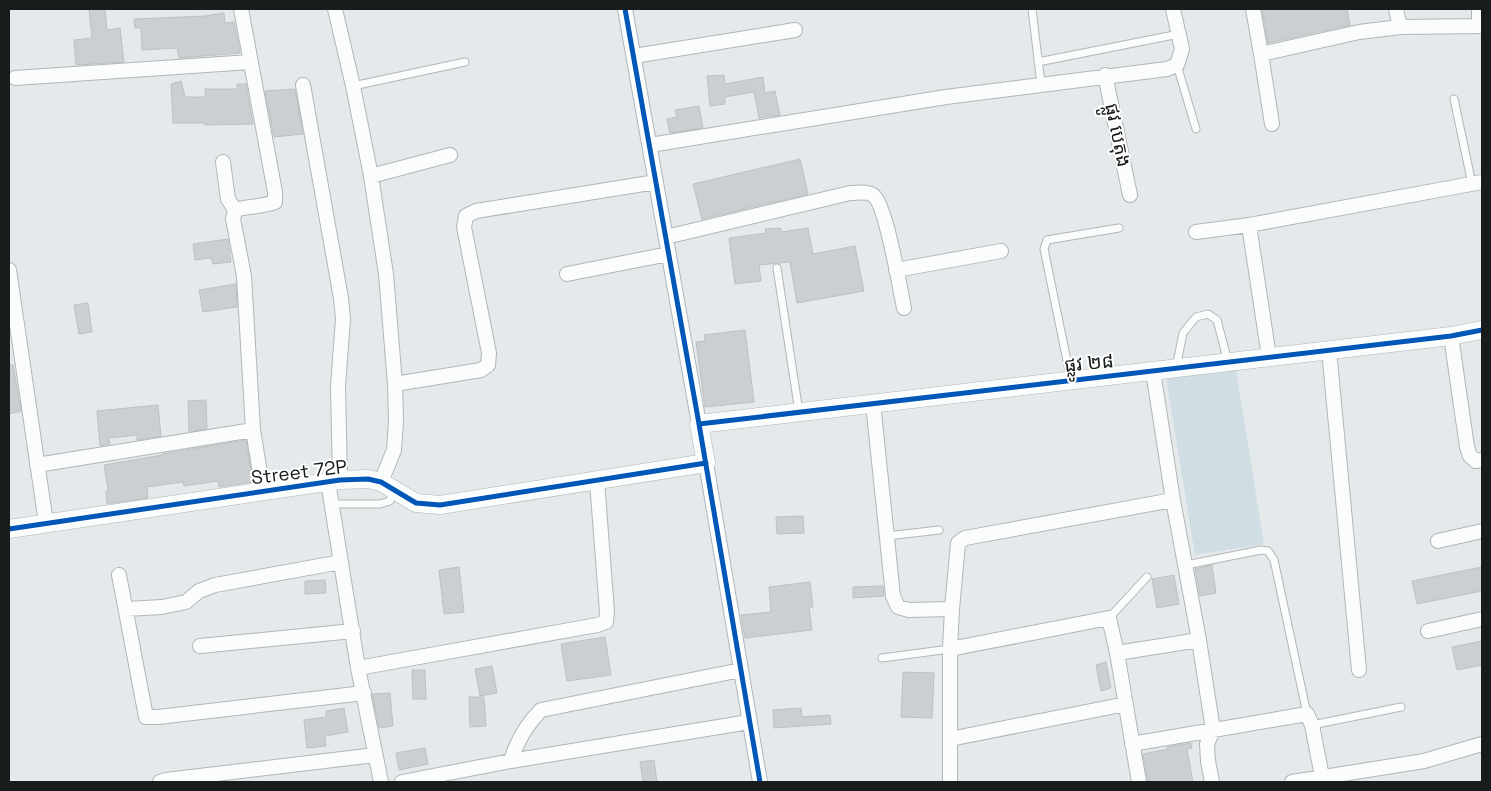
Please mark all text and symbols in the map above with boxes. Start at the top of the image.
street label: ផ្លូវ បេតុង [1095,101,1137,170]
street label: ផ្លូវ ២៨ [1063,348,1115,383]
street label: Street 72P [250,454,348,490]

